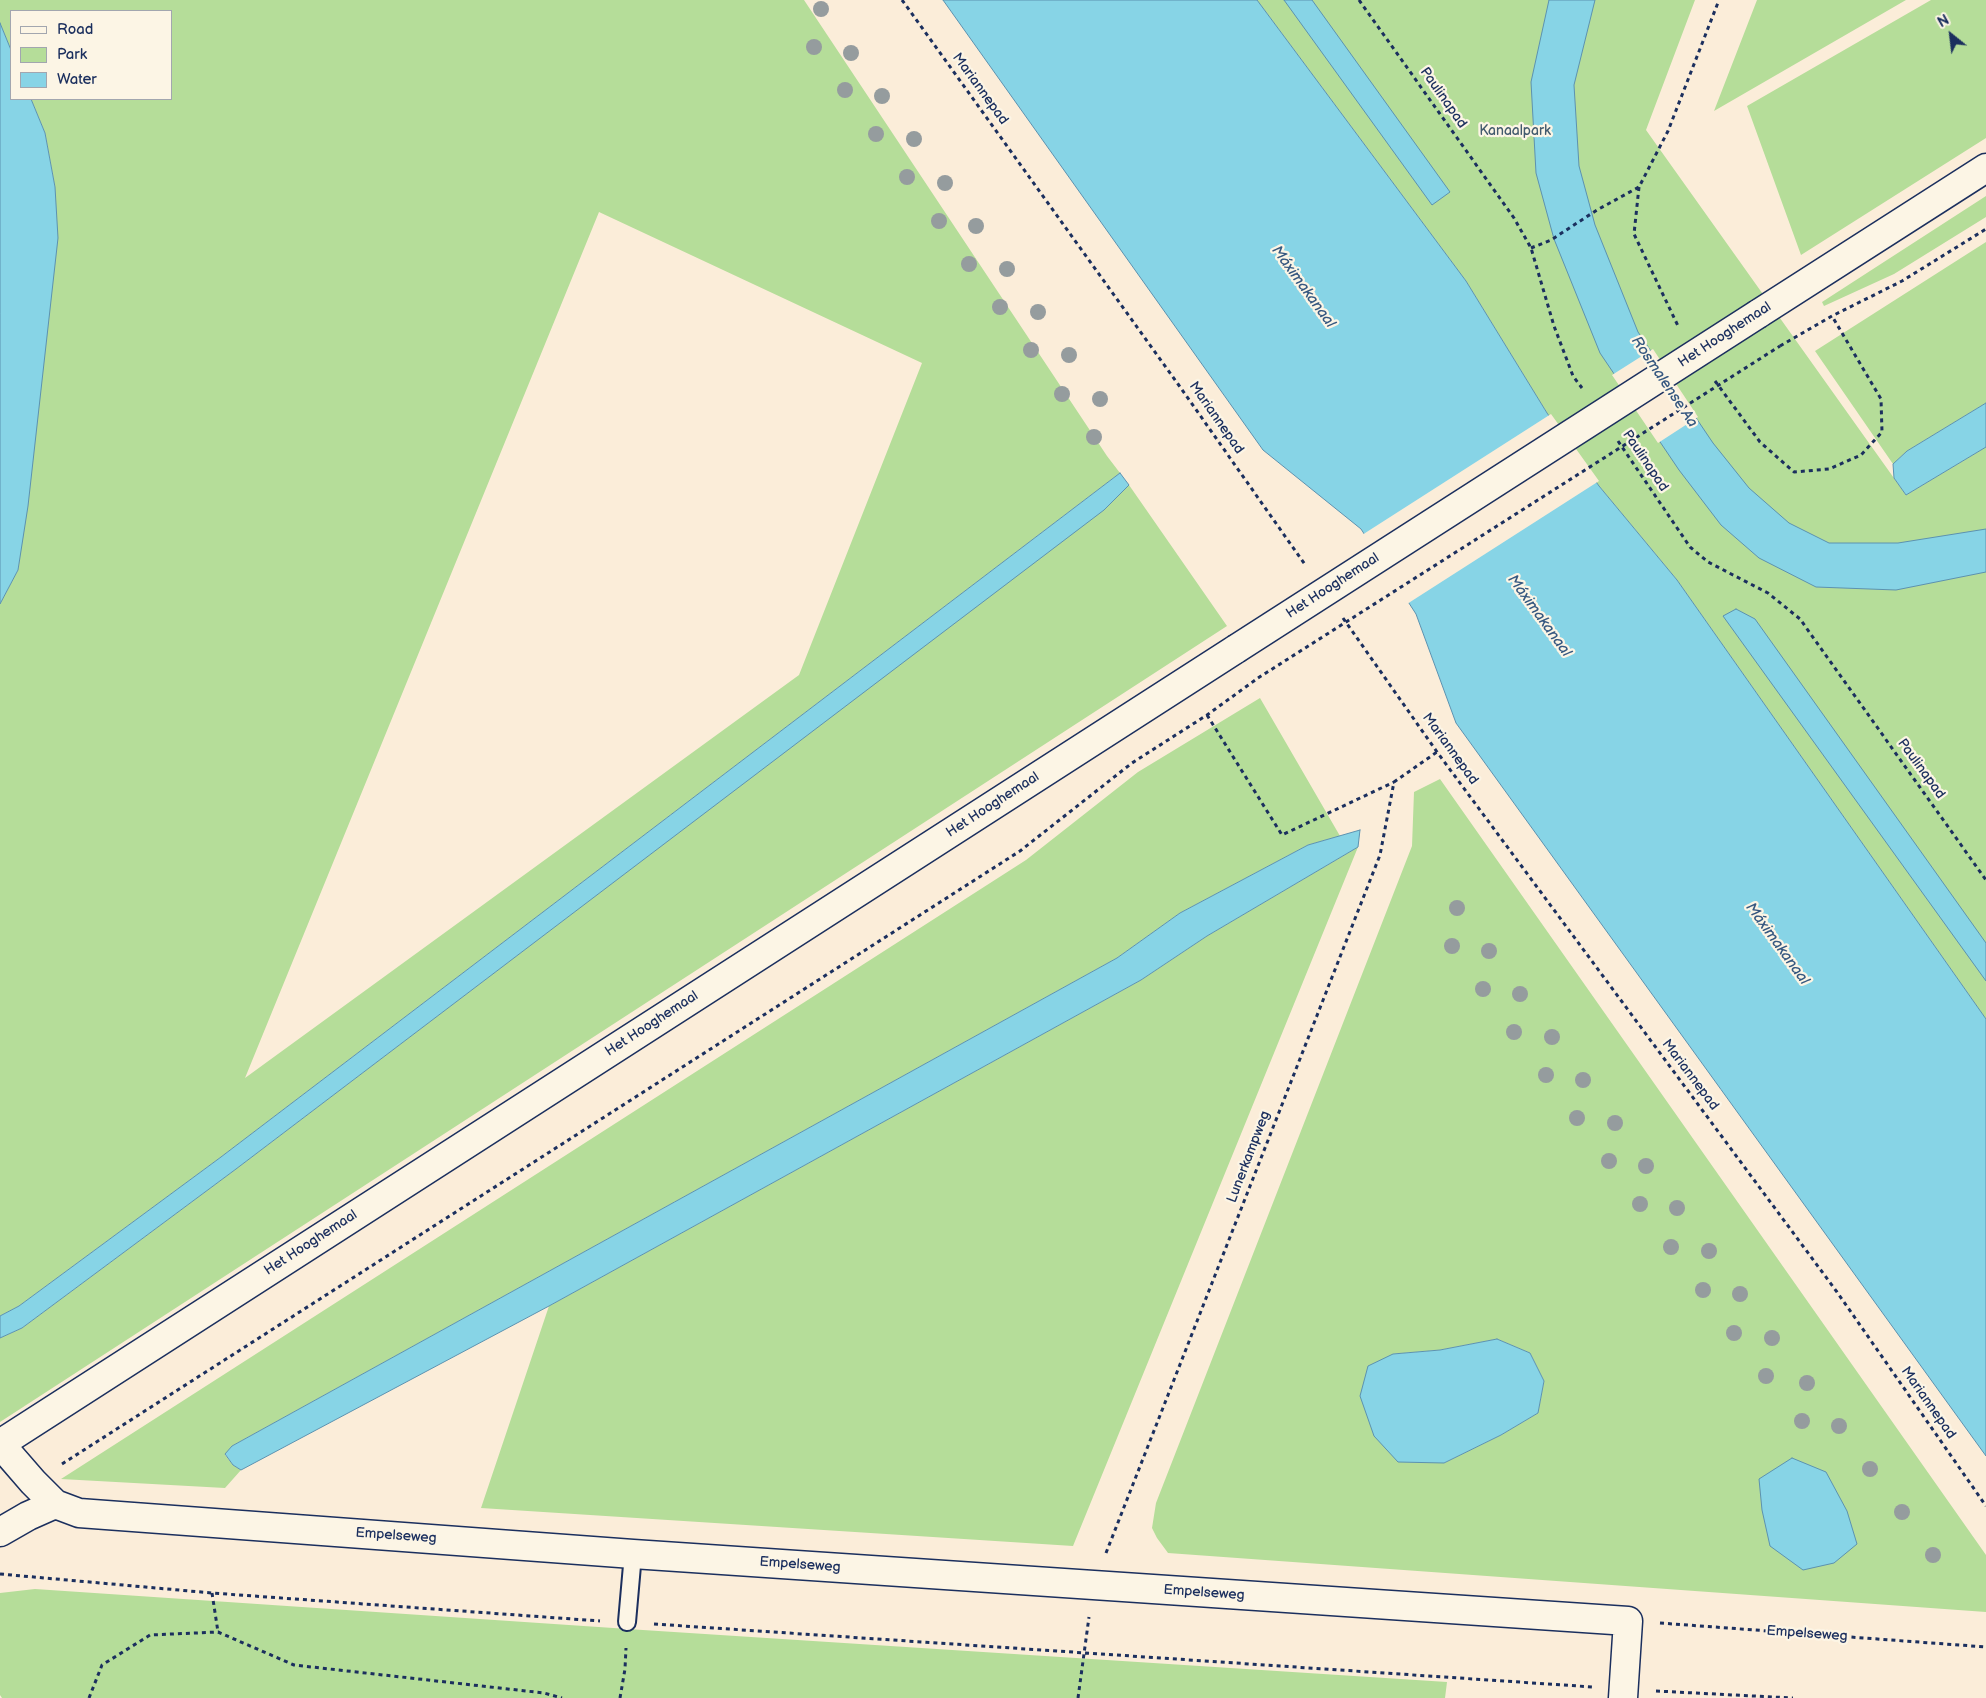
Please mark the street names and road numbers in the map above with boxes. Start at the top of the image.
street label: Mariannepad [948,50,1012,128]
street label: Paulinapad [1416,64,1470,132]
street label: Het Hooghemaal [1675,299,1775,371]
street label: Mariannepad [1185,379,1247,457]
street label: Paulinapad [1618,427,1672,495]
street label: Het Hooghemaal [1283,550,1383,622]
street label: Mariannepad [1418,710,1482,788]
street label: Paulinapad [1894,736,1948,802]
street label: Het Hooghemaal [943,769,1043,841]
street label: Het Hooghemaal [602,988,702,1060]
street label: Mariannepad [1658,1036,1722,1114]
street label: Lunerkampweg [1224,1109,1274,1205]
street label: Het Hooghemaal [261,1207,361,1279]
street label: Mariannepad [1897,1364,1959,1442]
street label: Empelseweg [355,1525,437,1547]
street label: Empelseweg [759,1554,841,1576]
street label: Empelseweg [1163,1582,1245,1604]
street label: Empelseweg [1766,1623,1848,1645]

